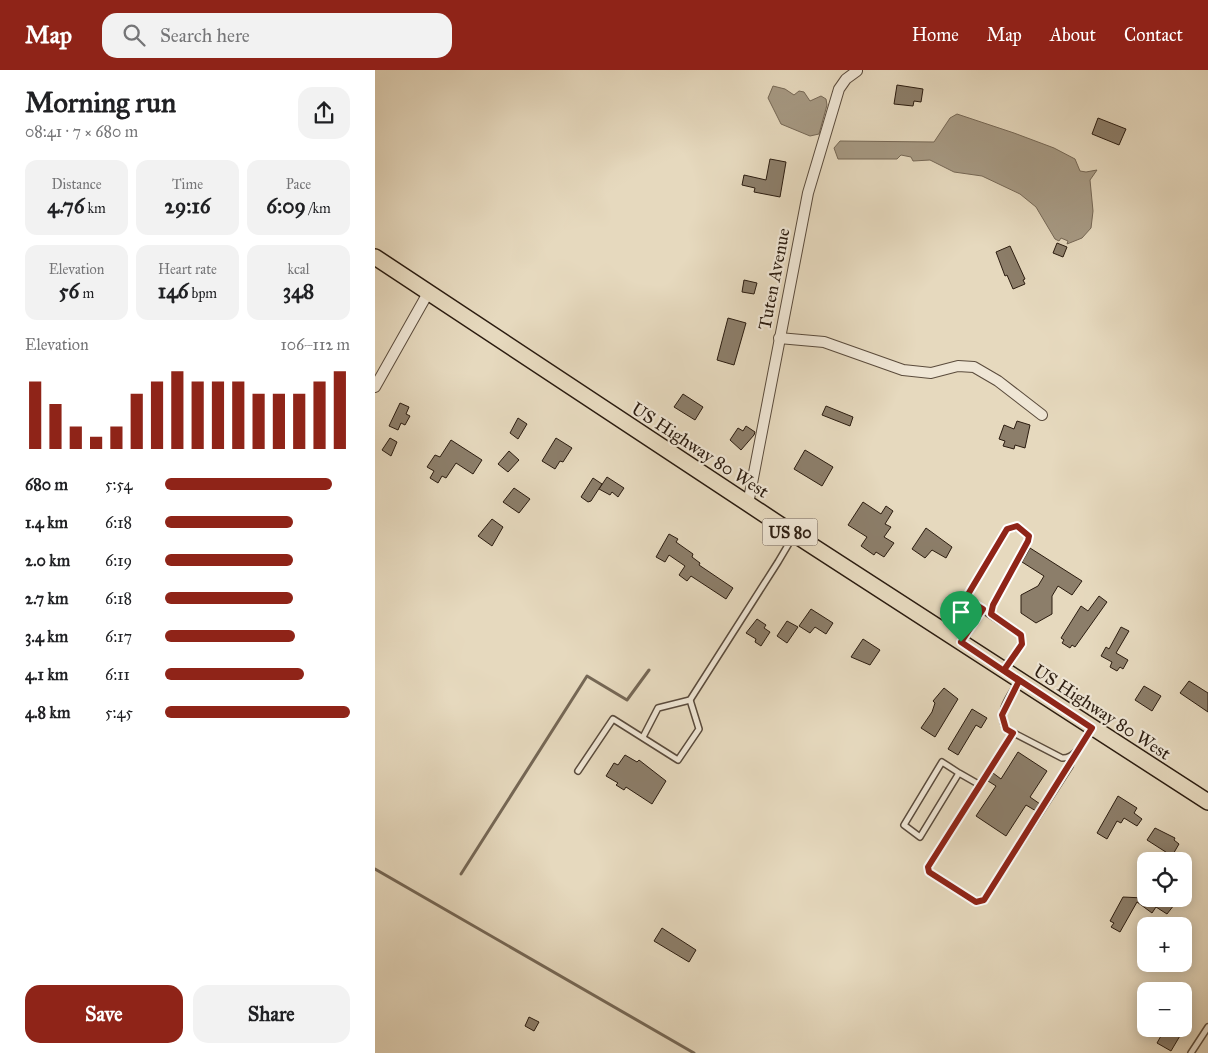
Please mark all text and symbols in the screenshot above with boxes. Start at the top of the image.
search box [102,13,452,58]
text: Map [25,20,72,50]
icon: search [120,21,148,49]
text: Search here [160,24,250,47]
text: Home [912,24,959,46]
text: Map [987,24,1022,46]
text: About [1050,24,1096,46]
text: Contact [1124,24,1183,46]
text: Morning run [25,85,176,120]
button: share [298,87,350,139]
text: 08:41 · 7 × 680 m [25,122,138,141]
text: Distance [51,176,102,193]
text: Time [172,176,203,193]
text: Pace [286,176,311,193]
text: 4.76 [47,193,84,219]
text: 29:16 [165,193,210,219]
text: 6:09 [266,193,306,219]
text: km [84,200,106,217]
text: /km [306,200,331,217]
street label: Tuten Avenue [753,226,795,332]
text: Elevation [49,261,104,278]
text: Heart rate [158,261,217,278]
text: kcal [287,261,310,278]
text: 56 [59,278,79,304]
text: 146 [158,278,189,304]
text: 348 [283,278,314,304]
text: m [79,285,94,302]
text: bpm [189,285,217,302]
text: Elevation [25,335,89,354]
text: 106–112 m [280,335,350,354]
street label: US Highway 80 West [627,397,773,504]
text: 680 m [25,475,68,494]
text: 5:54 [105,475,132,494]
text: 1.4 km [25,513,68,532]
text: 6:18 [105,513,132,532]
road number: US 80 [763,518,817,546]
text: 2.0 km [25,551,70,570]
text: 6:19 [105,551,132,570]
text: 2.7 km [25,589,68,608]
text: 6:18 [105,589,132,608]
pin [940,591,982,642]
icon: arrive [947,598,975,626]
text: 3.4 km [25,627,68,646]
text: 6:17 [105,627,132,646]
street label: US Highway 80 West [1029,659,1175,766]
text: 4.1 km [25,665,68,684]
text: 6:11 [105,665,130,684]
text: 4.8 km [25,703,70,722]
text: 5:45 [105,703,133,722]
map controls [1137,852,1192,1037]
button: locate [1137,852,1192,907]
button: + [1137,917,1192,972]
button: − [1137,982,1192,1037]
button: Save [25,985,183,1043]
button: Share [193,985,350,1043]

